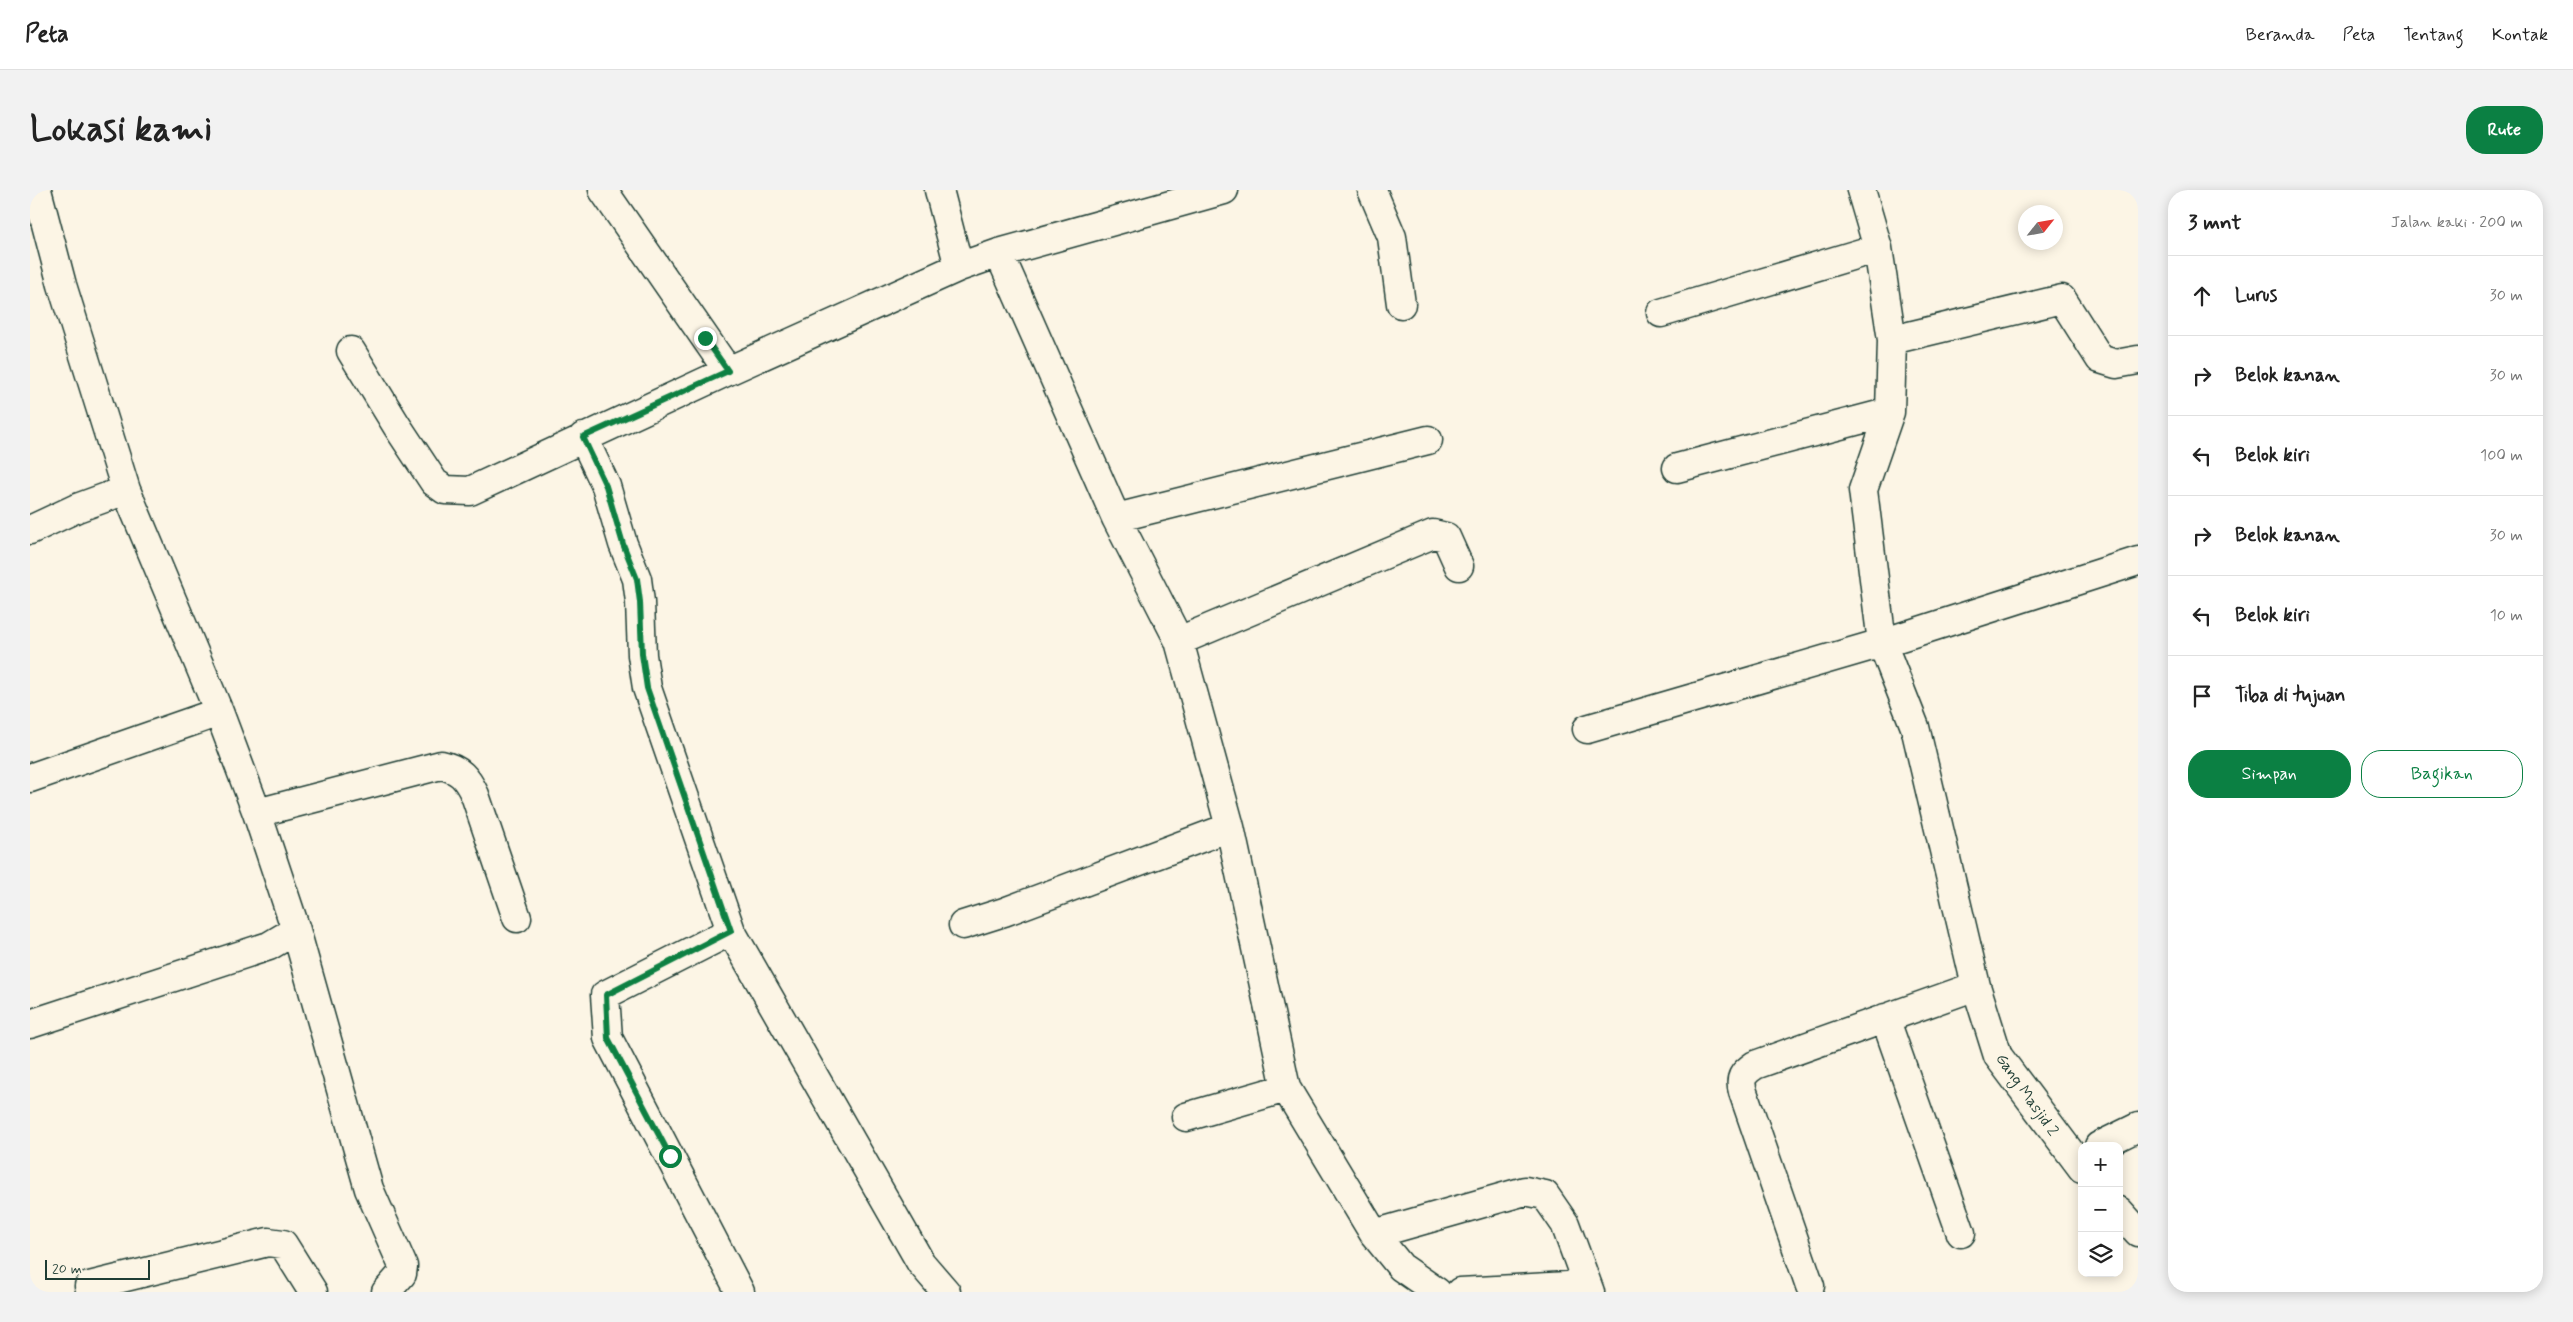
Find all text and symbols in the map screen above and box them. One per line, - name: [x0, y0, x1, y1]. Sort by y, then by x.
- text: Peta: [25, 19, 69, 50]
- text: Beranda: [2245, 23, 2314, 47]
- text: Peta: [2342, 23, 2375, 47]
- text: Tentang: [2403, 23, 2464, 47]
- text: Kontak: [2492, 23, 2548, 47]
- button: Rute: [2466, 106, 2543, 154]
- text: Lokasi kami: [30, 107, 212, 153]
- north arrow: [2018, 205, 2063, 250]
- text: 3 mnt: [2188, 209, 2241, 237]
- text: Jalan kaki · 200 m: [2391, 212, 2523, 233]
- icon: ahead: [2188, 282, 2216, 310]
- text: Lurus: [2235, 283, 2277, 308]
- text: 30 m: [2490, 285, 2523, 306]
- route end: [694, 327, 717, 350]
- icon: right: [2188, 362, 2216, 390]
- text: Belok kanan: [2235, 363, 2340, 388]
- text: 30 m: [2490, 365, 2523, 386]
- icon: left: [2188, 442, 2216, 470]
- text: Belok kiri: [2235, 443, 2310, 468]
- text: 100 m: [2480, 445, 2523, 466]
- icon: right: [2188, 522, 2216, 550]
- text: Belok kanan: [2235, 523, 2340, 548]
- text: 30 m: [2490, 525, 2523, 546]
- icon: left: [2188, 602, 2216, 630]
- text: Belok kiri: [2235, 603, 2310, 628]
- text: 10 m: [2490, 605, 2523, 626]
- icon: arrive: [2188, 682, 2216, 710]
- text: Tiba di tujuan: [2235, 683, 2346, 708]
- button: Simpan: [2188, 750, 2351, 798]
- button: Bagikan: [2361, 750, 2523, 798]
- street label: Gang Masjid 2: [1990, 1049, 2063, 1141]
- map controls: [2078, 1142, 2123, 1277]
- button: +: [2078, 1142, 2123, 1187]
- route start: [659, 1145, 682, 1168]
- button: −: [2078, 1187, 2123, 1232]
- button: layers: [2078, 1232, 2123, 1277]
- scale bar: [45, 1257, 150, 1280]
- text: 20 m: [52, 1260, 82, 1278]

